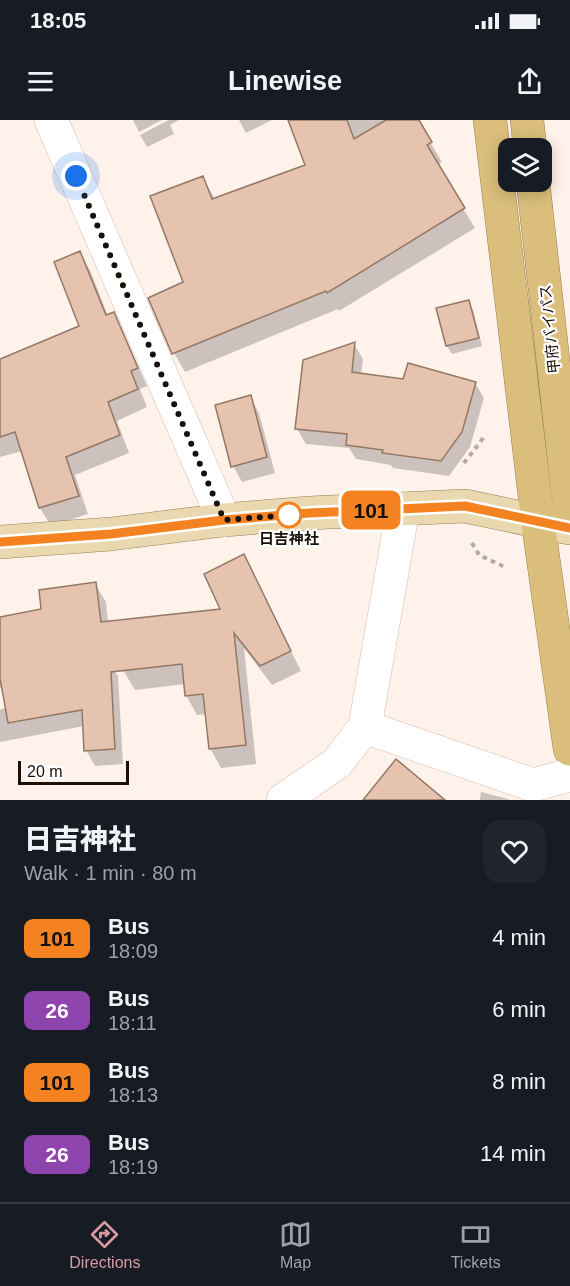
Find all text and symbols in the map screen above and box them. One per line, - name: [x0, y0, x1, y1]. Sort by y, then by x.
- text: 18:05: [30, 8, 86, 33]
- icon: menu: [24, 65, 57, 98]
- icon: share: [513, 65, 546, 98]
- text: Linewise: [228, 66, 342, 96]
- map controls: [498, 138, 552, 192]
- button: layers: [498, 138, 552, 192]
- your location: [61, 161, 91, 191]
- street label: 甲府バイパス: [536, 284, 563, 375]
- line badge: 101: [336, 490, 406, 530]
- text: 101: [353, 499, 389, 522]
- marker: 日吉神社: [276, 502, 302, 528]
- place label: 日吉神社: [259, 530, 319, 547]
- scale bar: [18, 758, 129, 786]
- text: 20 m: [27, 763, 63, 780]
- button: heart: [483, 820, 546, 883]
- text: 日吉神社: [24, 824, 136, 855]
- text: Walk · 1 min · 80 m: [24, 862, 197, 884]
- text: Bus: [108, 914, 150, 939]
- text: 4 min: [492, 925, 546, 950]
- text: 101: [39, 927, 75, 950]
- text: 18:09: [108, 940, 158, 962]
- text: Bus: [108, 986, 150, 1011]
- text: 6 min: [492, 997, 546, 1022]
- text: 26: [45, 999, 69, 1022]
- text: 18:11: [108, 1012, 157, 1034]
- text: Bus: [108, 1058, 150, 1083]
- text: 8 min: [492, 1069, 546, 1094]
- text: 101: [39, 1071, 75, 1094]
- text: 18:13: [108, 1084, 158, 1106]
- text: Bus: [108, 1130, 150, 1155]
- text: 14 min: [480, 1141, 546, 1166]
- text: 26: [45, 1143, 69, 1166]
- text: 18:19: [108, 1156, 158, 1178]
- tab: Directions: [69, 1218, 140, 1272]
- tab: Map: [279, 1218, 312, 1272]
- tab: Tickets: [451, 1218, 501, 1272]

